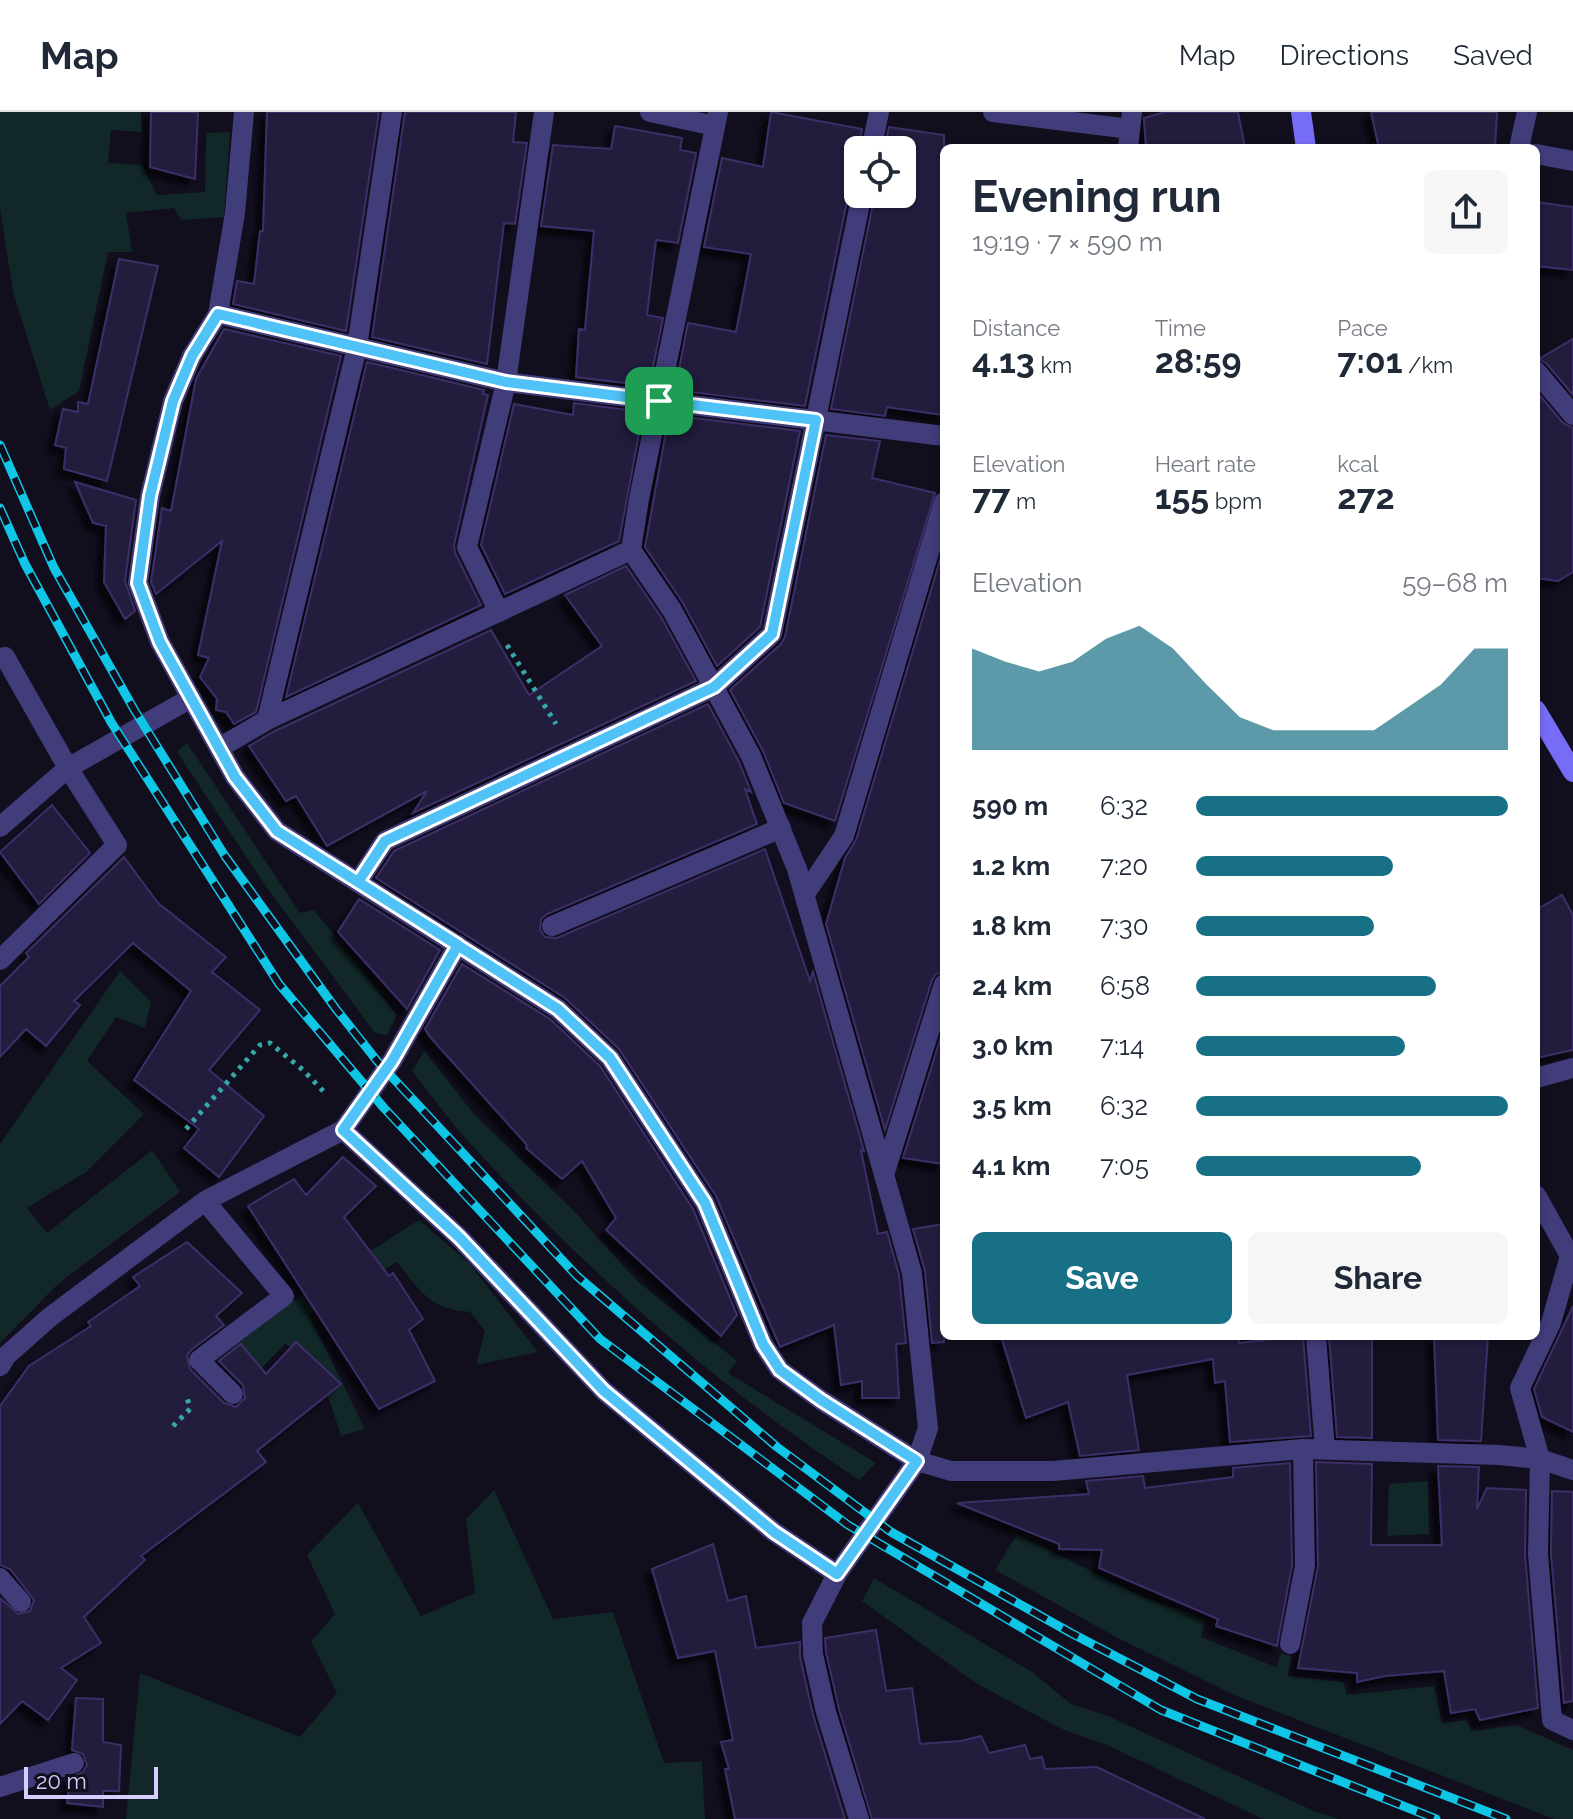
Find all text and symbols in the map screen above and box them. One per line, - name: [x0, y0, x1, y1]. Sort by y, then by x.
- text: Map: [40, 33, 119, 78]
- text: Map: [1179, 39, 1236, 72]
- text: Directions: [1280, 39, 1409, 72]
- text: Saved: [1453, 39, 1533, 72]
- map controls: [844, 136, 916, 208]
- button: locate: [844, 136, 916, 208]
- button: share: [1424, 170, 1508, 254]
- text: Evening run: [972, 171, 1221, 222]
- text: 19:19 · 7 × 590 m: [972, 227, 1163, 257]
- text: Distance: [972, 315, 1060, 341]
- text: Time: [1155, 315, 1206, 341]
- text: Pace: [1337, 315, 1388, 341]
- text: 4.13: [972, 341, 1035, 381]
- text: 28:59: [1155, 341, 1242, 381]
- text: 7:01: [1337, 341, 1402, 381]
- text: km: [1035, 352, 1072, 378]
- text: /km: [1402, 352, 1453, 378]
- pin: [625, 367, 693, 435]
- icon: arrive: [637, 379, 681, 423]
- text: Elevation: [972, 451, 1065, 477]
- text: Heart rate: [1155, 451, 1256, 477]
- text: kcal: [1337, 451, 1378, 477]
- text: 77: [972, 477, 1010, 517]
- text: 155: [1155, 477, 1209, 517]
- text: 272: [1337, 477, 1395, 517]
- text: m: [1010, 488, 1036, 514]
- text: bpm: [1209, 488, 1262, 514]
- text: Elevation: [972, 568, 1082, 598]
- text: 59–68 m: [1402, 568, 1508, 598]
- text: 590 m: [972, 791, 1048, 821]
- text: 6:32: [1100, 791, 1148, 821]
- text: 1.2 km: [972, 851, 1050, 881]
- text: 7:20: [1100, 851, 1148, 881]
- text: 1.8 km: [972, 911, 1051, 941]
- text: 7:30: [1100, 911, 1149, 941]
- text: 2.4 km: [972, 971, 1052, 1001]
- text: 6:58: [1100, 971, 1150, 1001]
- text: 3.0 km: [972, 1031, 1053, 1061]
- text: 7:14: [1100, 1031, 1144, 1061]
- text: 3.5 km: [972, 1091, 1052, 1121]
- text: 6:32: [1100, 1091, 1148, 1121]
- text: 4.1 km: [972, 1151, 1051, 1181]
- text: 7:05: [1100, 1151, 1149, 1181]
- button: Save: [972, 1232, 1232, 1324]
- button: Share: [1248, 1232, 1508, 1324]
- scale bar: [24, 1763, 158, 1799]
- text: 20 m: [36, 1768, 87, 1794]

